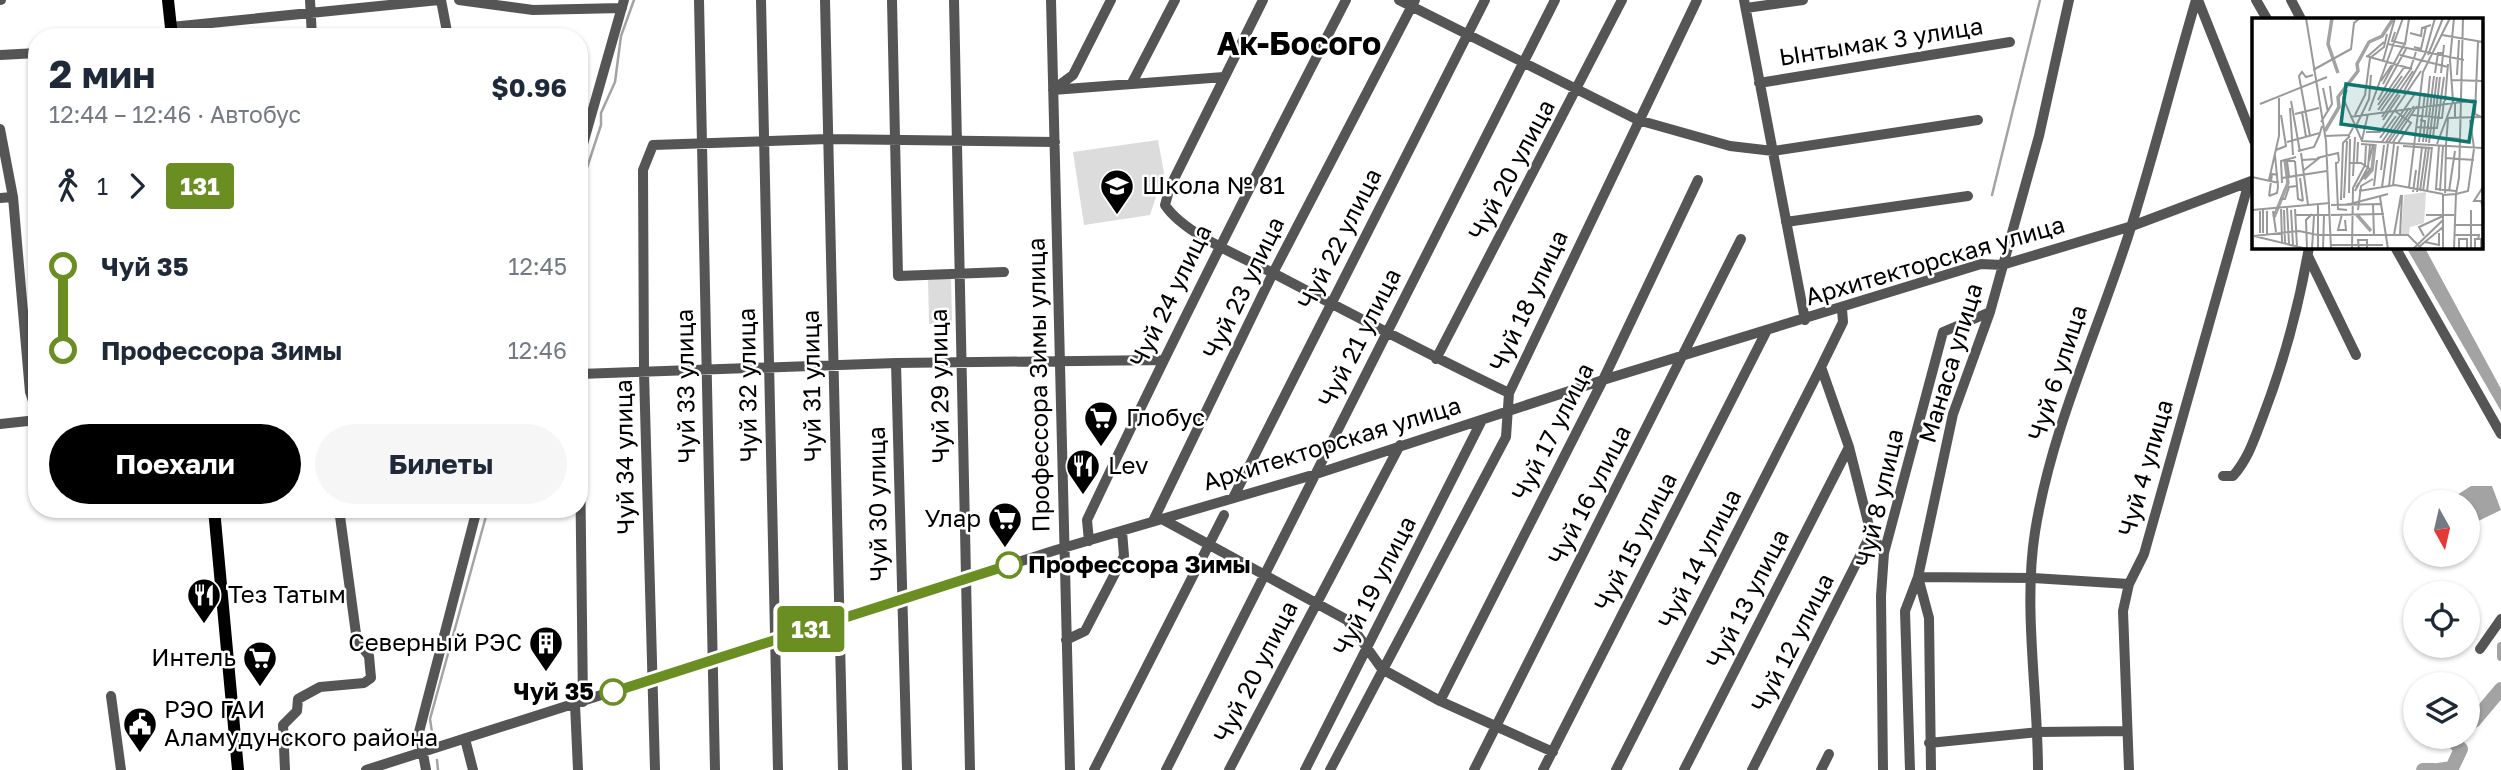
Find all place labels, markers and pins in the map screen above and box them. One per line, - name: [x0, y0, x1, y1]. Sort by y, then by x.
- school or university icon: Школа № 81: [1098, 167, 1136, 216]
- place label: Школа № 81: [1142, 170, 1285, 199]
- supermarket icon: Глобус: [1082, 399, 1120, 448]
- place label: Глобус: [1126, 402, 1205, 431]
- restaurant icon: Lev: [1064, 447, 1102, 496]
- place label: Lev: [1108, 450, 1148, 479]
- supermarket icon: Улар: [986, 500, 1024, 549]
- place label: Улар: [924, 503, 981, 532]
- place label: Профессора Зимы: [1028, 549, 1251, 578]
- marker: Профессора Зимы: [996, 552, 1022, 578]
- restaurant icon: Тез Татым: [185, 576, 223, 625]
- place label: Тез Татым: [228, 579, 346, 608]
- building icon: Северный РЭС: [527, 624, 565, 673]
- place label: Северный РЭС: [348, 627, 522, 656]
- supermarket icon: Интель: [241, 639, 279, 688]
- place label: Интель: [151, 642, 236, 671]
- place label: Чуй 35: [513, 676, 594, 705]
- marker: Чуй 35: [600, 679, 626, 705]
- place label: РЭО ГАИ Аламудунского района: [164, 694, 438, 751]
- public building icon: РЭО ГАИ Аламудунского района: [121, 705, 159, 754]

